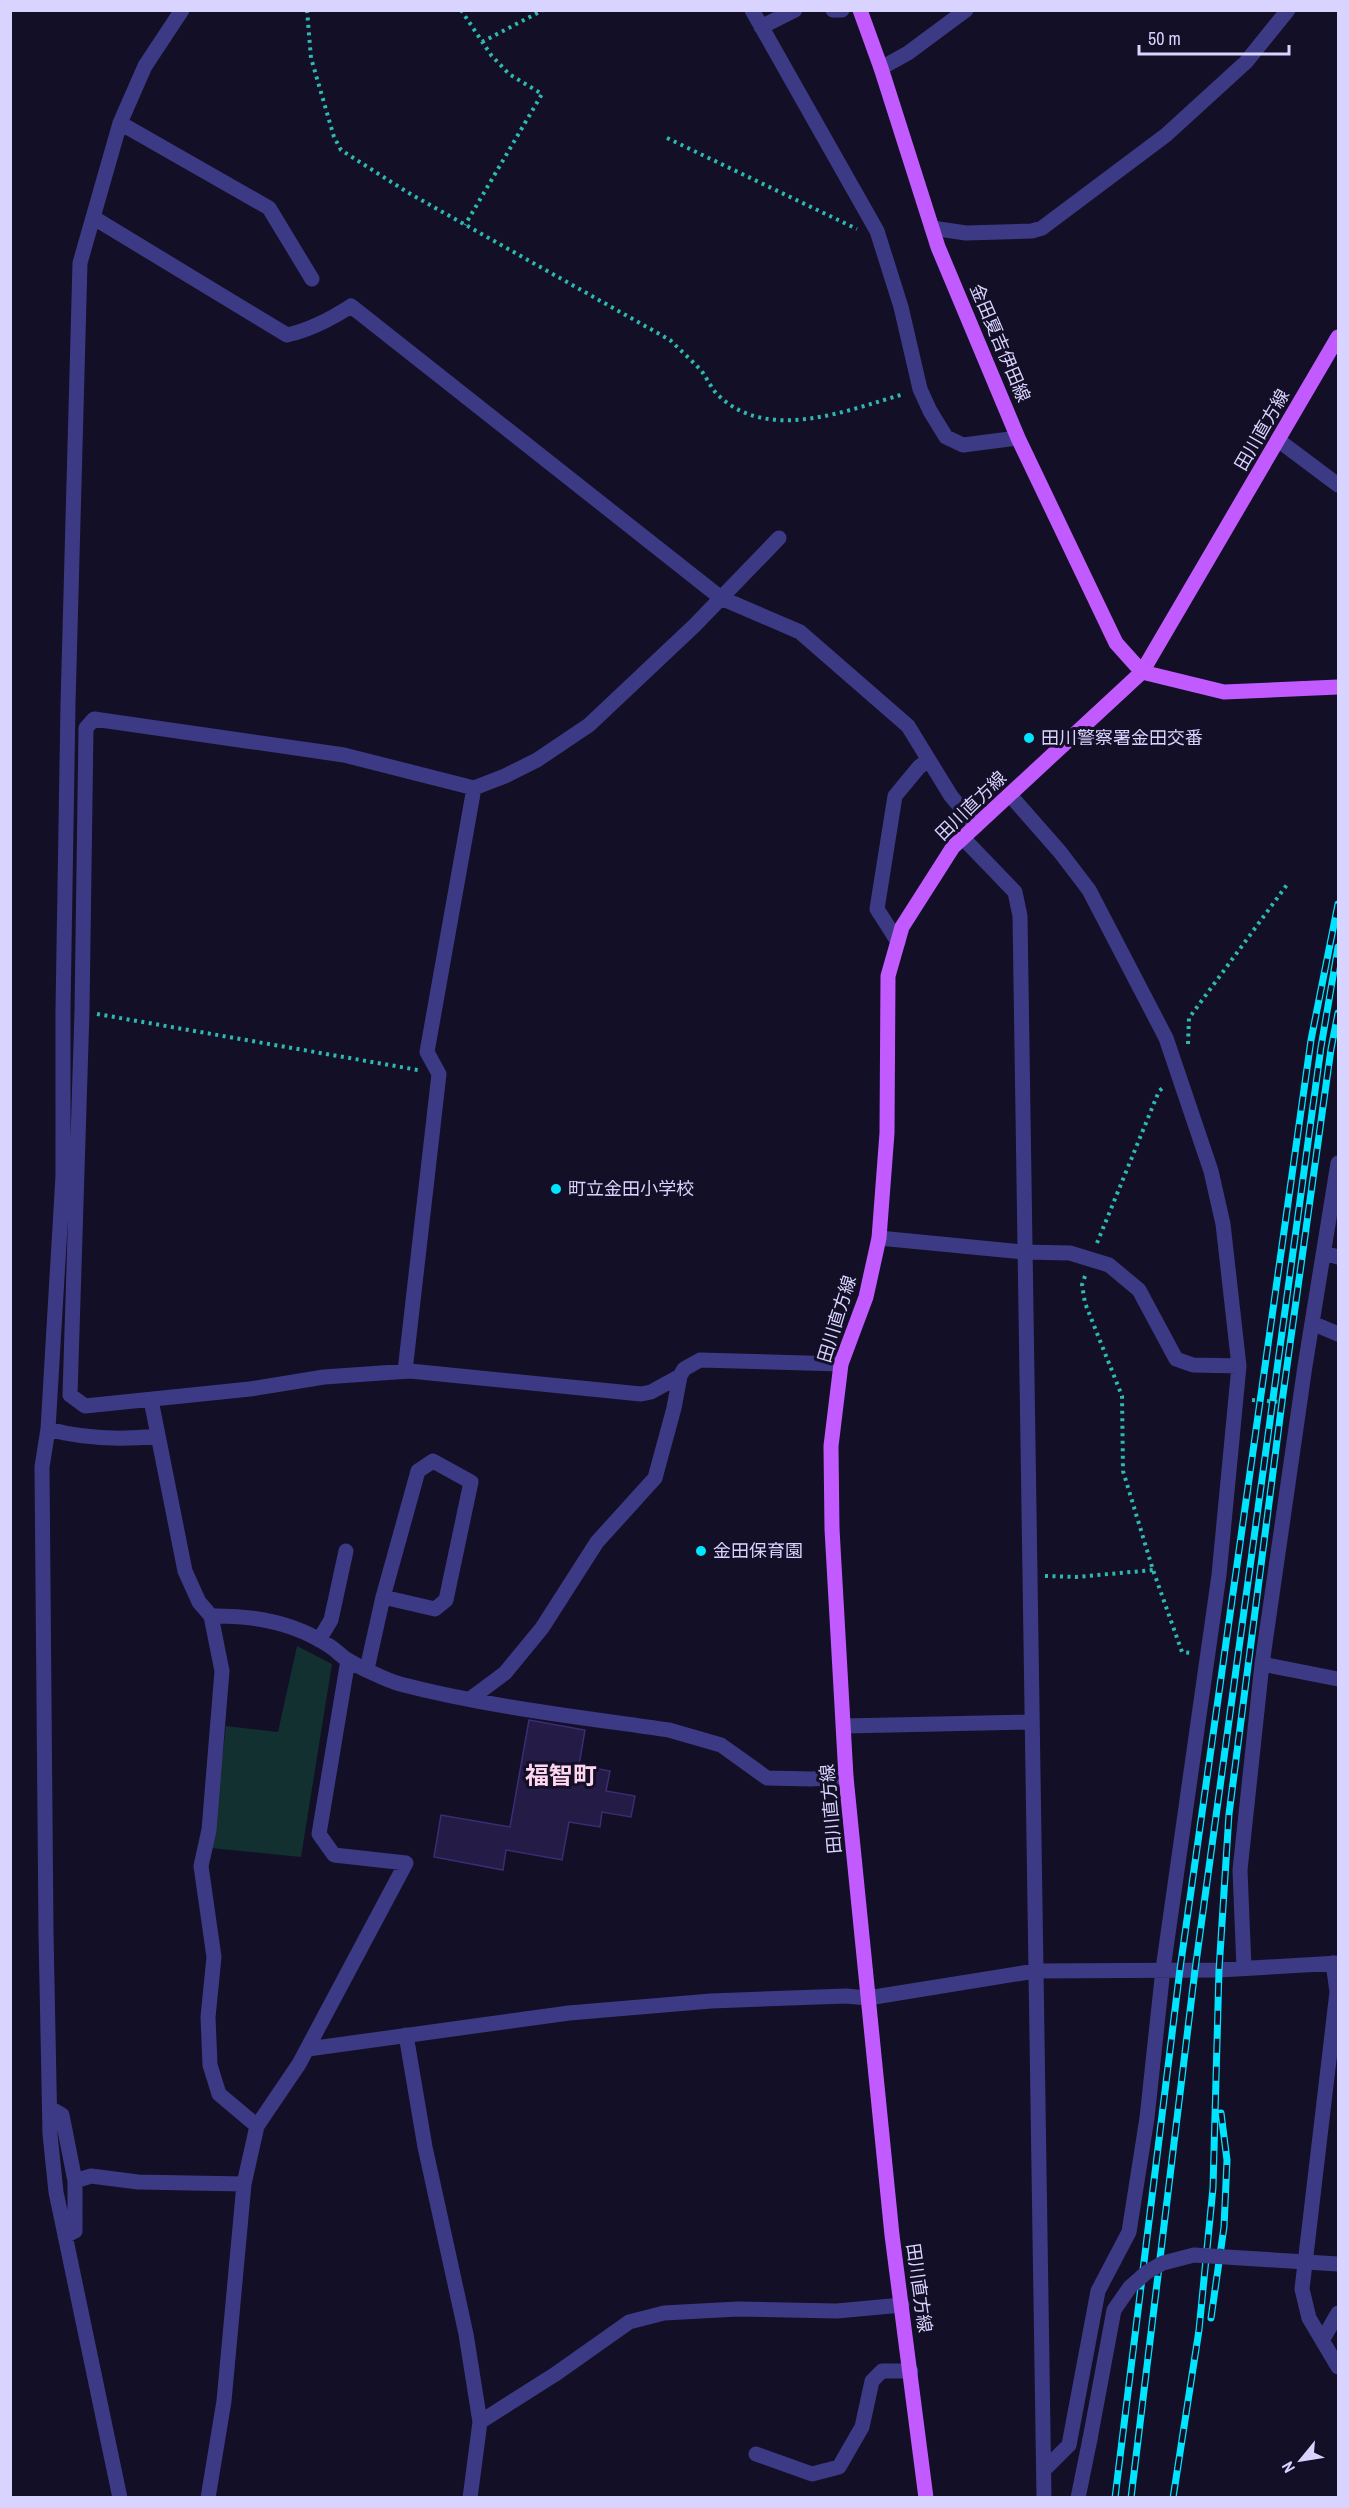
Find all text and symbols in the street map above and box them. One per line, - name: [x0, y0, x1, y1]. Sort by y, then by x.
- scale bar: [1139, 18, 1289, 56]
- text: 50 m: [1148, 26, 1181, 51]
- street label: 金田夏吉伊田線: [964, 280, 1037, 406]
- street label: 田川直方線: [1228, 385, 1295, 475]
- place label: 田川警察署金田交番: [1041, 725, 1203, 750]
- marker: 田川警察署金田交番: [1022, 731, 1036, 745]
- street label: 田川直方線: [930, 765, 1012, 846]
- place label: 町立金田小学校: [568, 1176, 694, 1201]
- marker: 町立金田小学校: [549, 1182, 563, 1196]
- street label: 田川直方線: [811, 1272, 862, 1366]
- place label: 金田保育園: [713, 1538, 803, 1563]
- marker: 金田保育園: [694, 1544, 708, 1558]
- district label: 福智町: [525, 1759, 597, 1791]
- street label: 田川直方線: [814, 1763, 847, 1855]
- street label: 田川直方線: [901, 2242, 938, 2334]
- north arrow: [1271, 2430, 1331, 2490]
- text: N: [1276, 2458, 1300, 2477]

